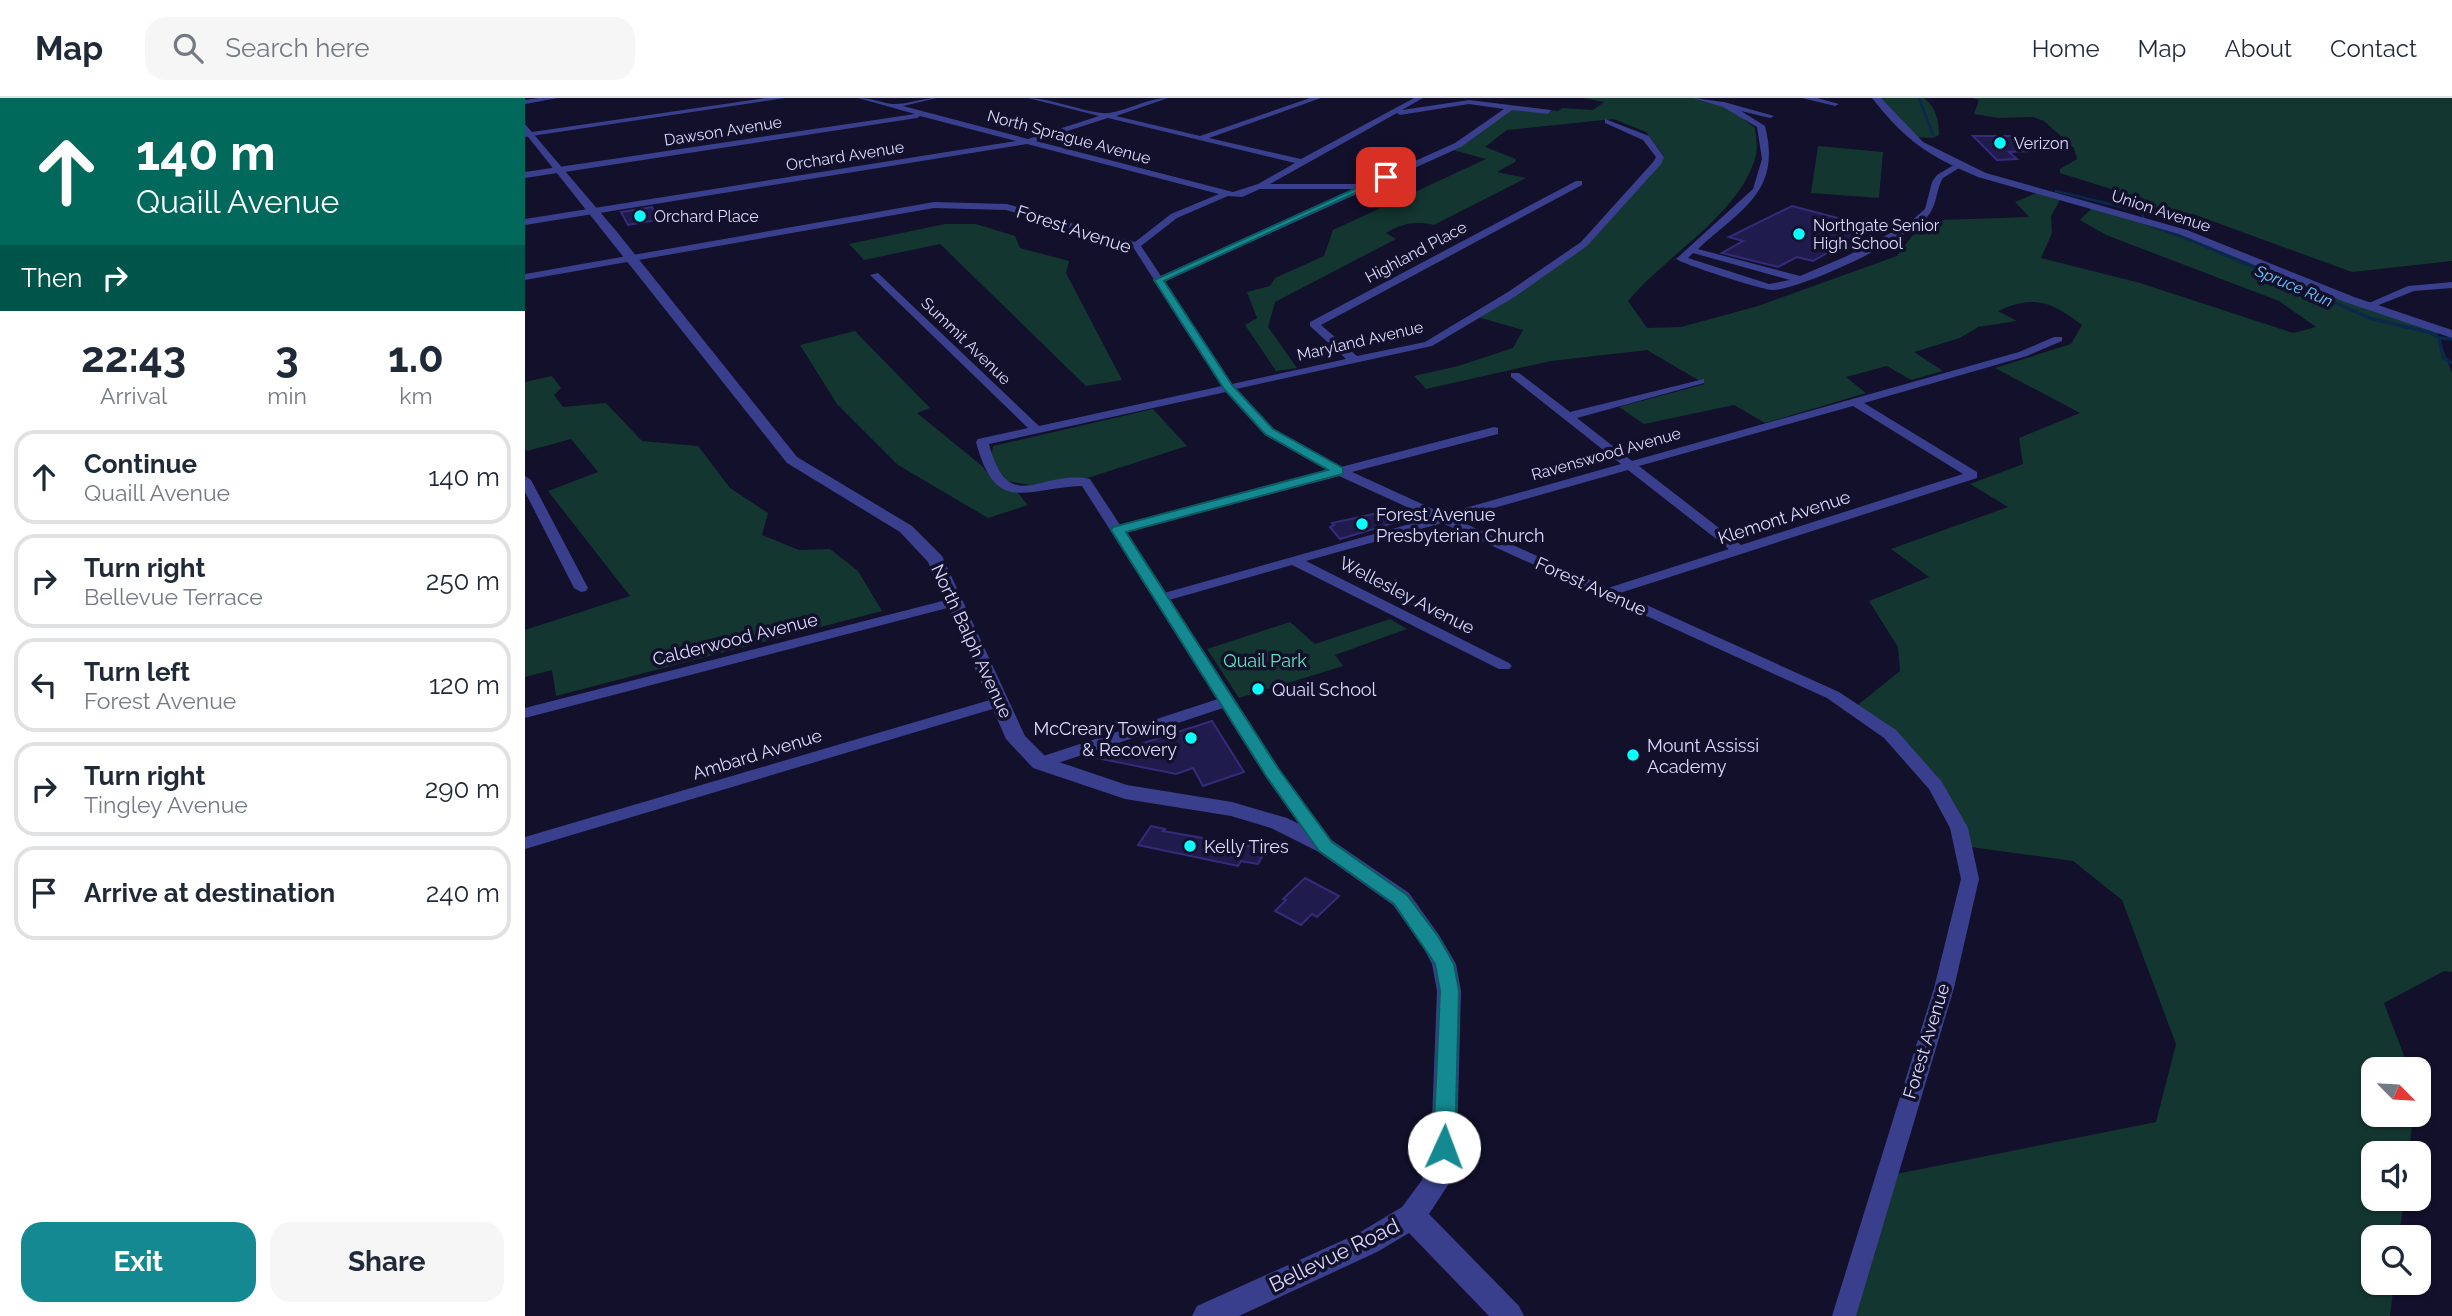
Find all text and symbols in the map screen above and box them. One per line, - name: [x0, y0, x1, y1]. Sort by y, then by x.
- search box: [145, 17, 635, 80]
- text: Map: [35, 29, 103, 68]
- icon: search: [169, 29, 207, 67]
- text: Search here: [225, 33, 370, 63]
- text: Home: [2032, 34, 2100, 63]
- text: Map: [2138, 34, 2186, 63]
- text: About: [2224, 34, 2292, 63]
- text: Contact: [2330, 34, 2417, 63]
- street label: North Sprague Avenue: [985, 106, 1153, 168]
- street label: Dawson Avenue: [663, 112, 783, 150]
- text: 140 m: [136, 124, 276, 181]
- icon: ahead: [21, 126, 112, 217]
- place label: Verizon: [2014, 134, 2069, 153]
- marker: Verizon: [1992, 135, 2008, 151]
- street label: Orchard Avenue: [785, 137, 905, 175]
- pin: [1356, 147, 1416, 207]
- icon: arrive: [1367, 158, 1405, 196]
- text: Quaill Avenue: [136, 183, 339, 220]
- street label: Union Avenue: [2109, 186, 2213, 236]
- street label: Forest Avenue: [1014, 201, 1134, 258]
- place label: Orchard Place: [654, 207, 759, 226]
- marker: Orchard Place: [632, 208, 648, 224]
- place label: Northgate Senior High School: [1813, 216, 1940, 253]
- street label: Highland Place: [1362, 217, 1470, 287]
- marker: Northgate Senior High School: [1791, 226, 1807, 242]
- icon: right: [96, 259, 134, 297]
- water label: Spruce Run: [2251, 261, 2336, 311]
- text: Then: [21, 263, 82, 293]
- street label: Summit Avenue: [917, 293, 1015, 389]
- street label: Maryland Avenue: [1295, 317, 1425, 365]
- text: 22:43: [81, 333, 186, 382]
- text: 3: [275, 333, 299, 382]
- text: 1.0: [388, 333, 444, 382]
- text: Arrival: [100, 382, 167, 409]
- text: min: [267, 382, 307, 409]
- text: km: [399, 382, 433, 409]
- street label: Ravenswood Avenue: [1529, 424, 1683, 484]
- text: Continue: [84, 449, 197, 479]
- icon: ahead: [25, 458, 63, 496]
- text: 140 m: [428, 462, 500, 492]
- text: Quaill Avenue: [84, 479, 230, 506]
- street label: Klemont Avenue: [1715, 486, 1853, 548]
- place label: Forest Avenue Presbyterian Church: [1376, 504, 1545, 546]
- marker: Forest Avenue Presbyterian Church: [1354, 516, 1370, 532]
- street label: Wellesley Avenue: [1336, 552, 1478, 638]
- street label: Forest Avenue: [1532, 552, 1650, 620]
- text: Turn right: [84, 553, 205, 583]
- street label: North Balph Avenue: [927, 561, 1017, 722]
- icon: right: [25, 562, 63, 600]
- text: 250 m: [426, 566, 500, 596]
- text: Bellevue Terrace: [84, 583, 263, 610]
- street label: Calderwood Avenue: [650, 608, 820, 670]
- park label: Quail Park: [1223, 650, 1307, 671]
- text: Turn left: [84, 657, 190, 687]
- icon: left: [25, 666, 63, 704]
- text: 120 m: [429, 670, 500, 700]
- place label: Quail School: [1272, 679, 1377, 700]
- marker: Quail School: [1250, 681, 1266, 697]
- text: Forest Avenue: [84, 687, 236, 714]
- place label: McCreary Towing & Recovery: [1034, 718, 1177, 760]
- street label: Ambard Avenue: [690, 724, 825, 784]
- marker: McCreary Towing & Recovery: [1183, 730, 1199, 746]
- place label: Mount Assissi Academy: [1647, 735, 1759, 777]
- marker: Mount Assissi Academy: [1625, 747, 1641, 763]
- text: Turn right: [84, 761, 205, 791]
- icon: right: [25, 770, 63, 808]
- text: 290 m: [425, 774, 500, 804]
- text: Tingley Avenue: [84, 791, 248, 818]
- place label: Kelly Tires: [1204, 836, 1289, 857]
- marker: Kelly Tires: [1182, 838, 1198, 854]
- icon: arrive: [25, 874, 63, 912]
- text: Arrive at destination: [84, 878, 335, 908]
- text: 240 m: [426, 878, 500, 908]
- street label: Forest Avenue: [1899, 981, 1954, 1101]
- north arrow: [2361, 1057, 2431, 1127]
- map controls: [2361, 1057, 2431, 1295]
- position arrow: [1407, 1110, 1481, 1184]
- button: sound: [2361, 1141, 2431, 1211]
- street label: Bellevue Road: [1265, 1213, 1403, 1297]
- button: Exit: [21, 1222, 256, 1302]
- button: Share: [270, 1222, 504, 1302]
- button: search: [2361, 1225, 2431, 1295]

